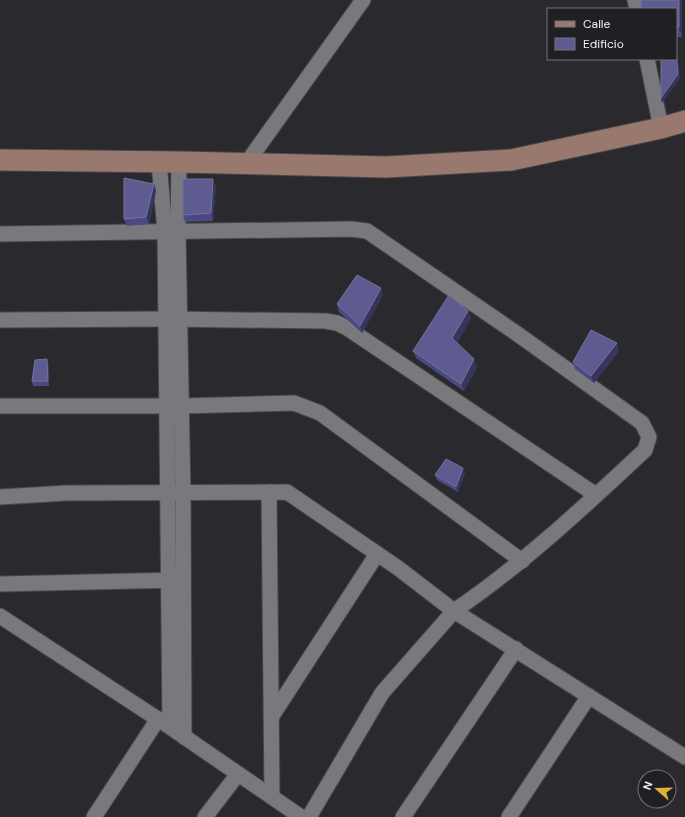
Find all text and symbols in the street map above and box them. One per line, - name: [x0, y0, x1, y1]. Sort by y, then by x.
- legend: [547, 8, 677, 60]
- text: Calle: [583, 16, 610, 32]
- text: Edificio: [583, 36, 624, 52]
- north arrow: [637, 769, 677, 809]
- text: N: [640, 779, 656, 792]

